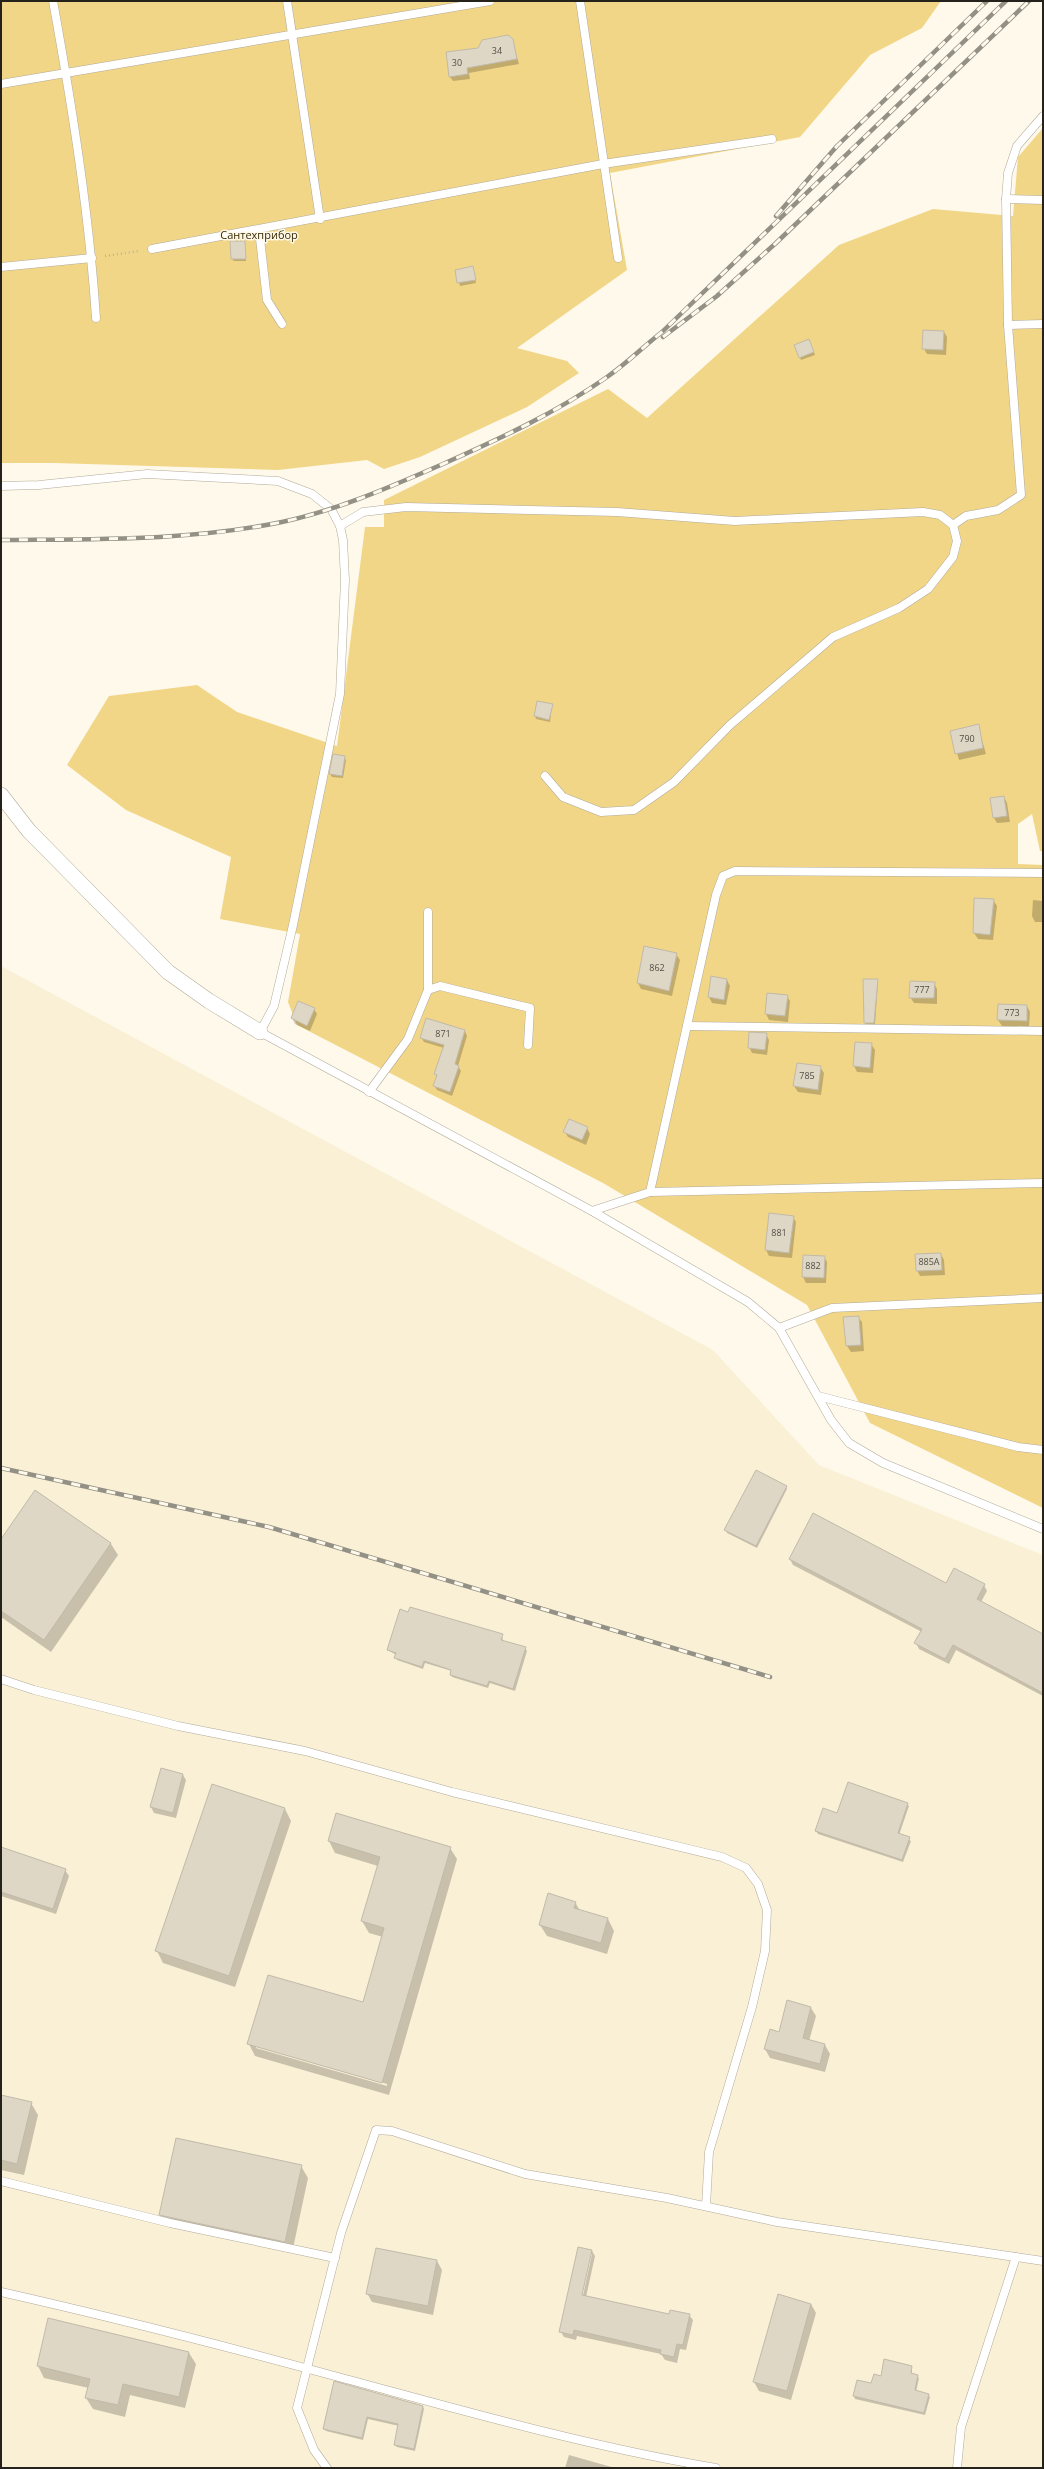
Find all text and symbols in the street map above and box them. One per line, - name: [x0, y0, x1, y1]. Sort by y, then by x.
- house number: 34: [492, 44, 502, 57]
- house number: 30: [452, 56, 462, 69]
- park label: Сантехприбор: [220, 227, 298, 242]
- house number: 790: [959, 732, 975, 745]
- house number: 862: [649, 961, 665, 974]
- house number: 777: [914, 983, 930, 996]
- house number: 773: [1004, 1006, 1020, 1019]
- house number: 871: [435, 1027, 451, 1040]
- house number: 785: [799, 1069, 815, 1082]
- house number: 881: [771, 1226, 787, 1239]
- house number: 885А: [918, 1255, 940, 1268]
- house number: 882: [805, 1259, 821, 1272]

